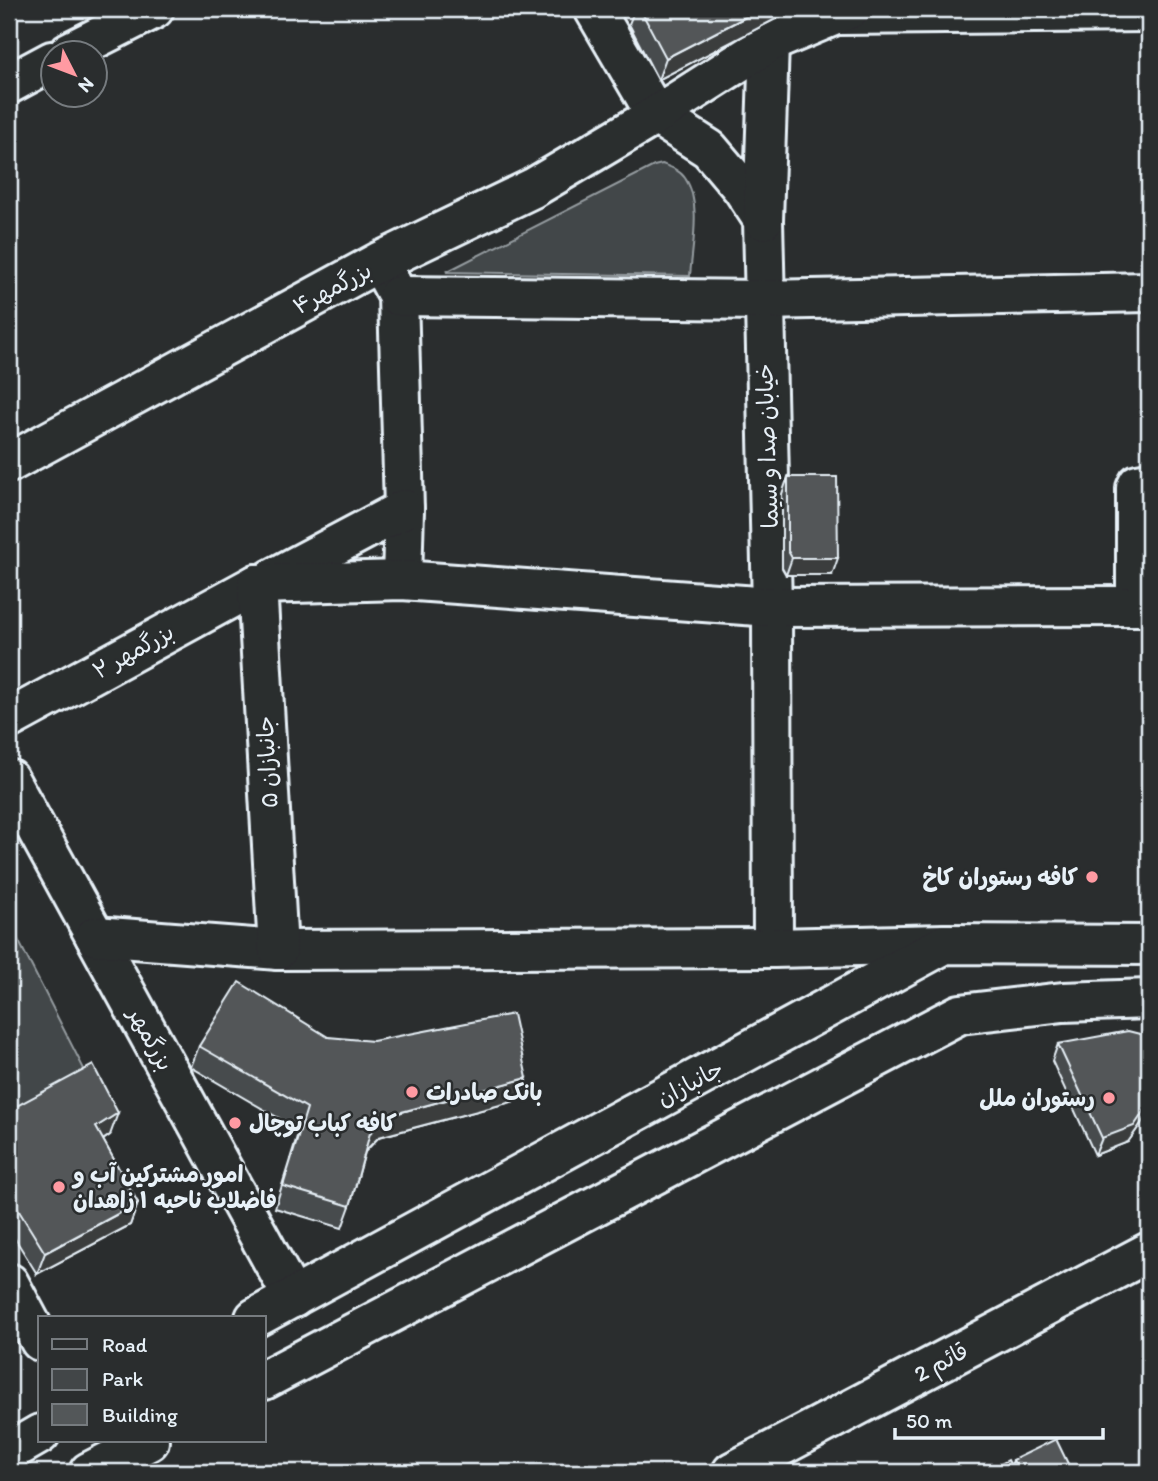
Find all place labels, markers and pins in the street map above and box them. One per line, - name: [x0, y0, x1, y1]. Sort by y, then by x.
- place label: کافه رستوران کاخ: [922, 863, 1079, 892]
- marker: کافه رستوران کاخ: [1084, 869, 1100, 885]
- place label: بانک صادرات: [426, 1078, 542, 1106]
- marker: بانک صادرات: [404, 1084, 420, 1100]
- place label: رستوران ملل: [979, 1084, 1095, 1113]
- marker: رستوران ملل: [1101, 1090, 1117, 1106]
- place label: کافه کباب توچال: [249, 1109, 398, 1138]
- marker: کافه کباب توچال: [227, 1115, 243, 1131]
- place label: امور مشترکین آب و فاضلاب ناحیه ۱ زاهدان: [71, 1160, 277, 1214]
- marker: امور مشترکین آب و فاضلاب ناحیه ۱ زاهدان: [51, 1179, 67, 1195]

